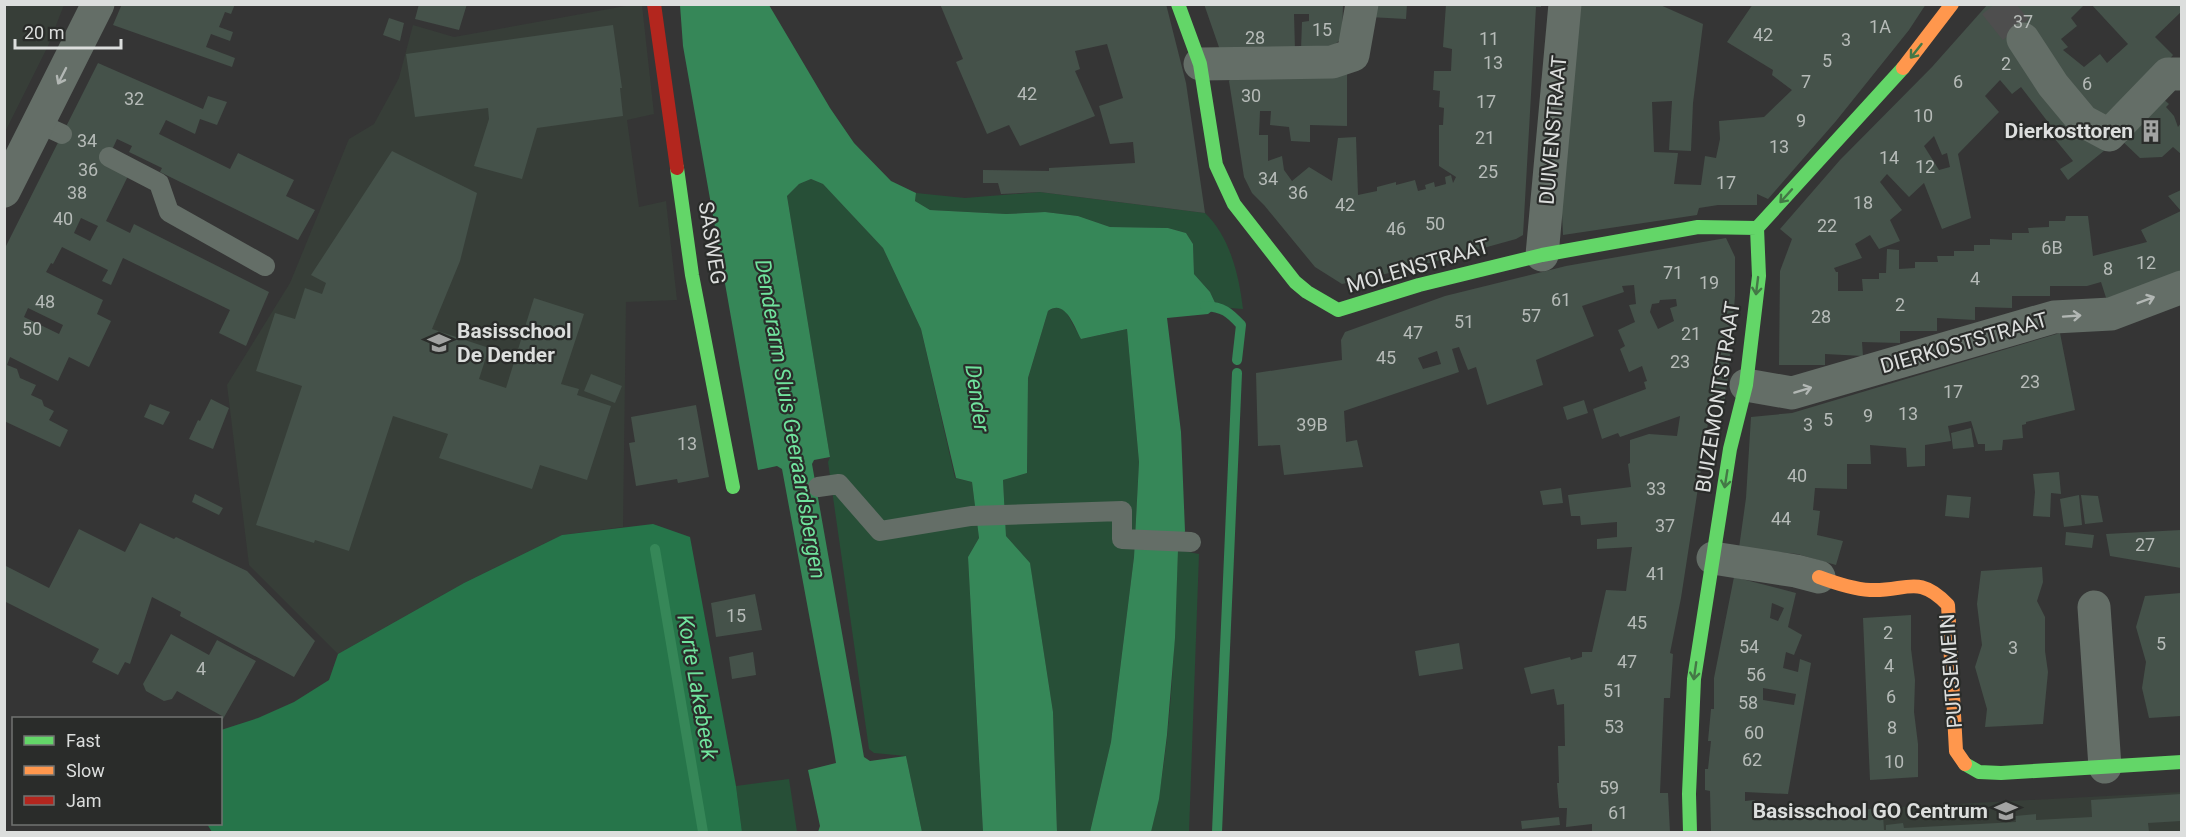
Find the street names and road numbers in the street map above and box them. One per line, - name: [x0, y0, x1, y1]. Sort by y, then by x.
- street label: DUIVENSTRAAT: [1535, 54, 1572, 206]
- street label: SASWEG: [694, 200, 730, 286]
- street label: MOLENSTRAAT: [1344, 234, 1493, 298]
- street label: BUIZEMONTSTRAAT: [1691, 299, 1745, 494]
- street label: DIERKOSTSTRAAT: [1878, 307, 2051, 378]
- street label: PUTSEMEIN: [1935, 613, 1967, 729]

